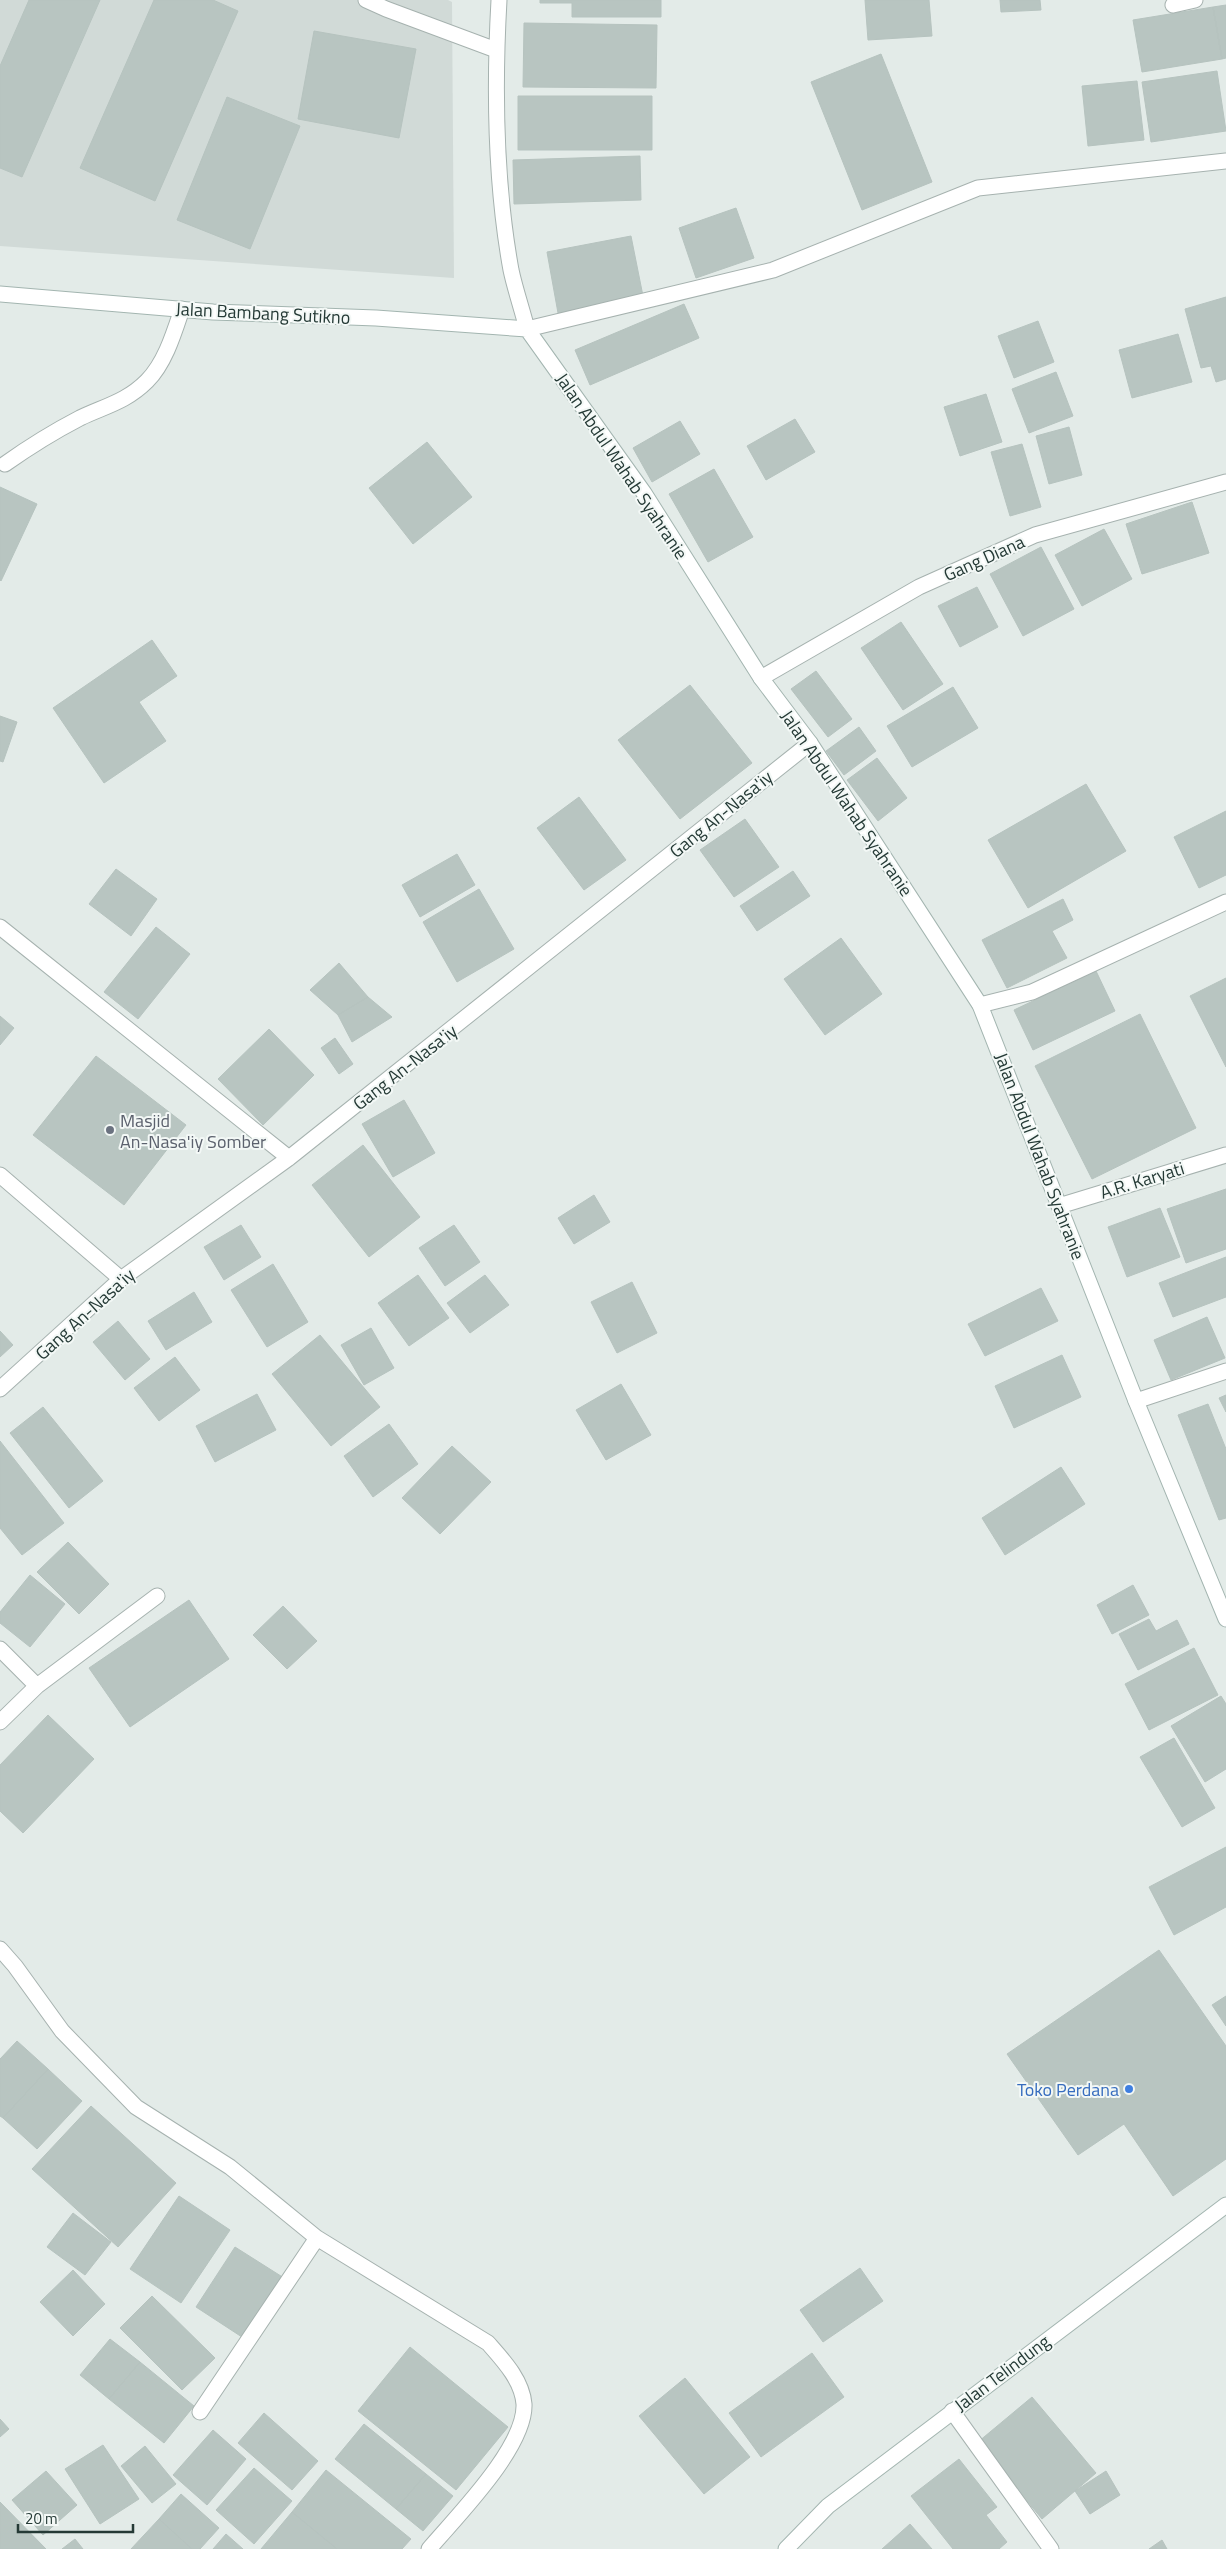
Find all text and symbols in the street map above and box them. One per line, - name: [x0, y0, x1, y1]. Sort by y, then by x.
- street label: Jalan Bambang Sutikno: [175, 295, 351, 331]
- street label: Jalan Abdul Wahab Syahranie: [549, 367, 695, 565]
- street label: Gang Diana: [939, 528, 1029, 588]
- street label: Jalan Abdul Wahab Syahranie: [774, 704, 920, 902]
- street label: Gang An-Nasa'iy: [663, 764, 779, 864]
- street label: Gang An-Nasa'iy: [347, 1017, 463, 1116]
- street label: Jalan Abdul Wahab Syahranie: [988, 1048, 1092, 1264]
- place label: Masjid An-Nasa'iy Somber: [120, 1107, 266, 1155]
- marker: Masjid An-Nasa'iy Somber: [104, 1124, 116, 1136]
- street label: A.R. Karyati: [1097, 1154, 1187, 1206]
- street label: Gang An-Nasa'iy: [29, 1262, 141, 1366]
- place label: Toko Perdana: [1017, 2076, 1119, 2103]
- marker: Toko Perdana: [1123, 2083, 1135, 2095]
- street label: Jalan Telindung: [948, 2328, 1056, 2418]
- scale bar: [18, 2502, 132, 2534]
- text: 20 m: [25, 2507, 58, 2530]

